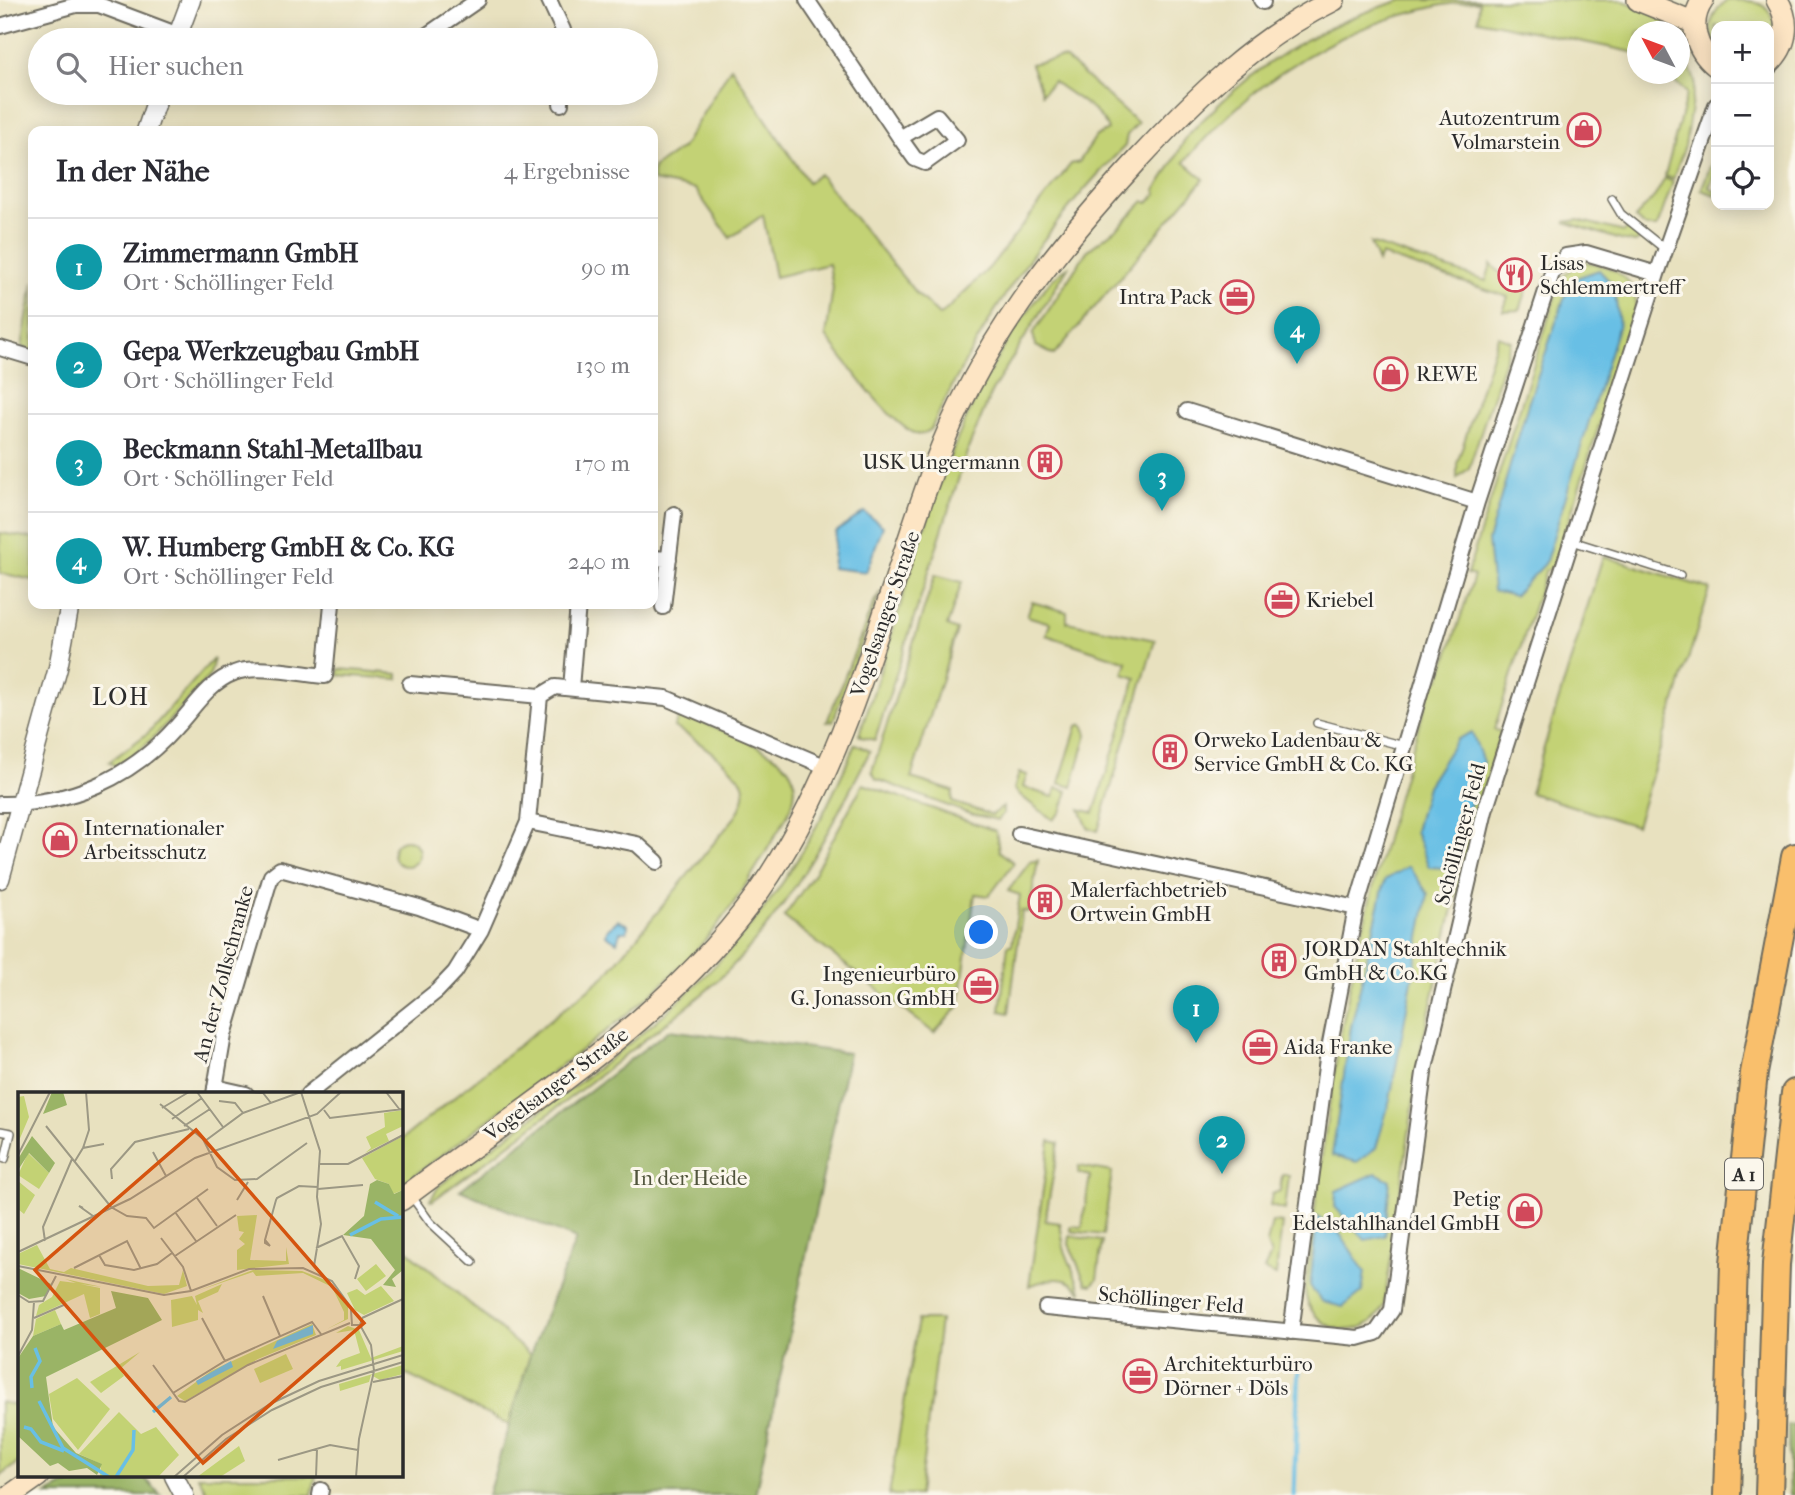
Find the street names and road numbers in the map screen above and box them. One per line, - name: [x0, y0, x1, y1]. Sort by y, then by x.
- street label: Vogelsanger Straße: [845, 528, 925, 701]
- street label: Schöllinger Feld: [1430, 760, 1491, 908]
- street label: An der Zollschranke: [188, 883, 258, 1066]
- street label: Vogelsanger Straße: [478, 1022, 633, 1147]
- road number: A 1: [1725, 1158, 1763, 1190]
- street label: Schöllinger Feld: [1097, 1282, 1245, 1318]

